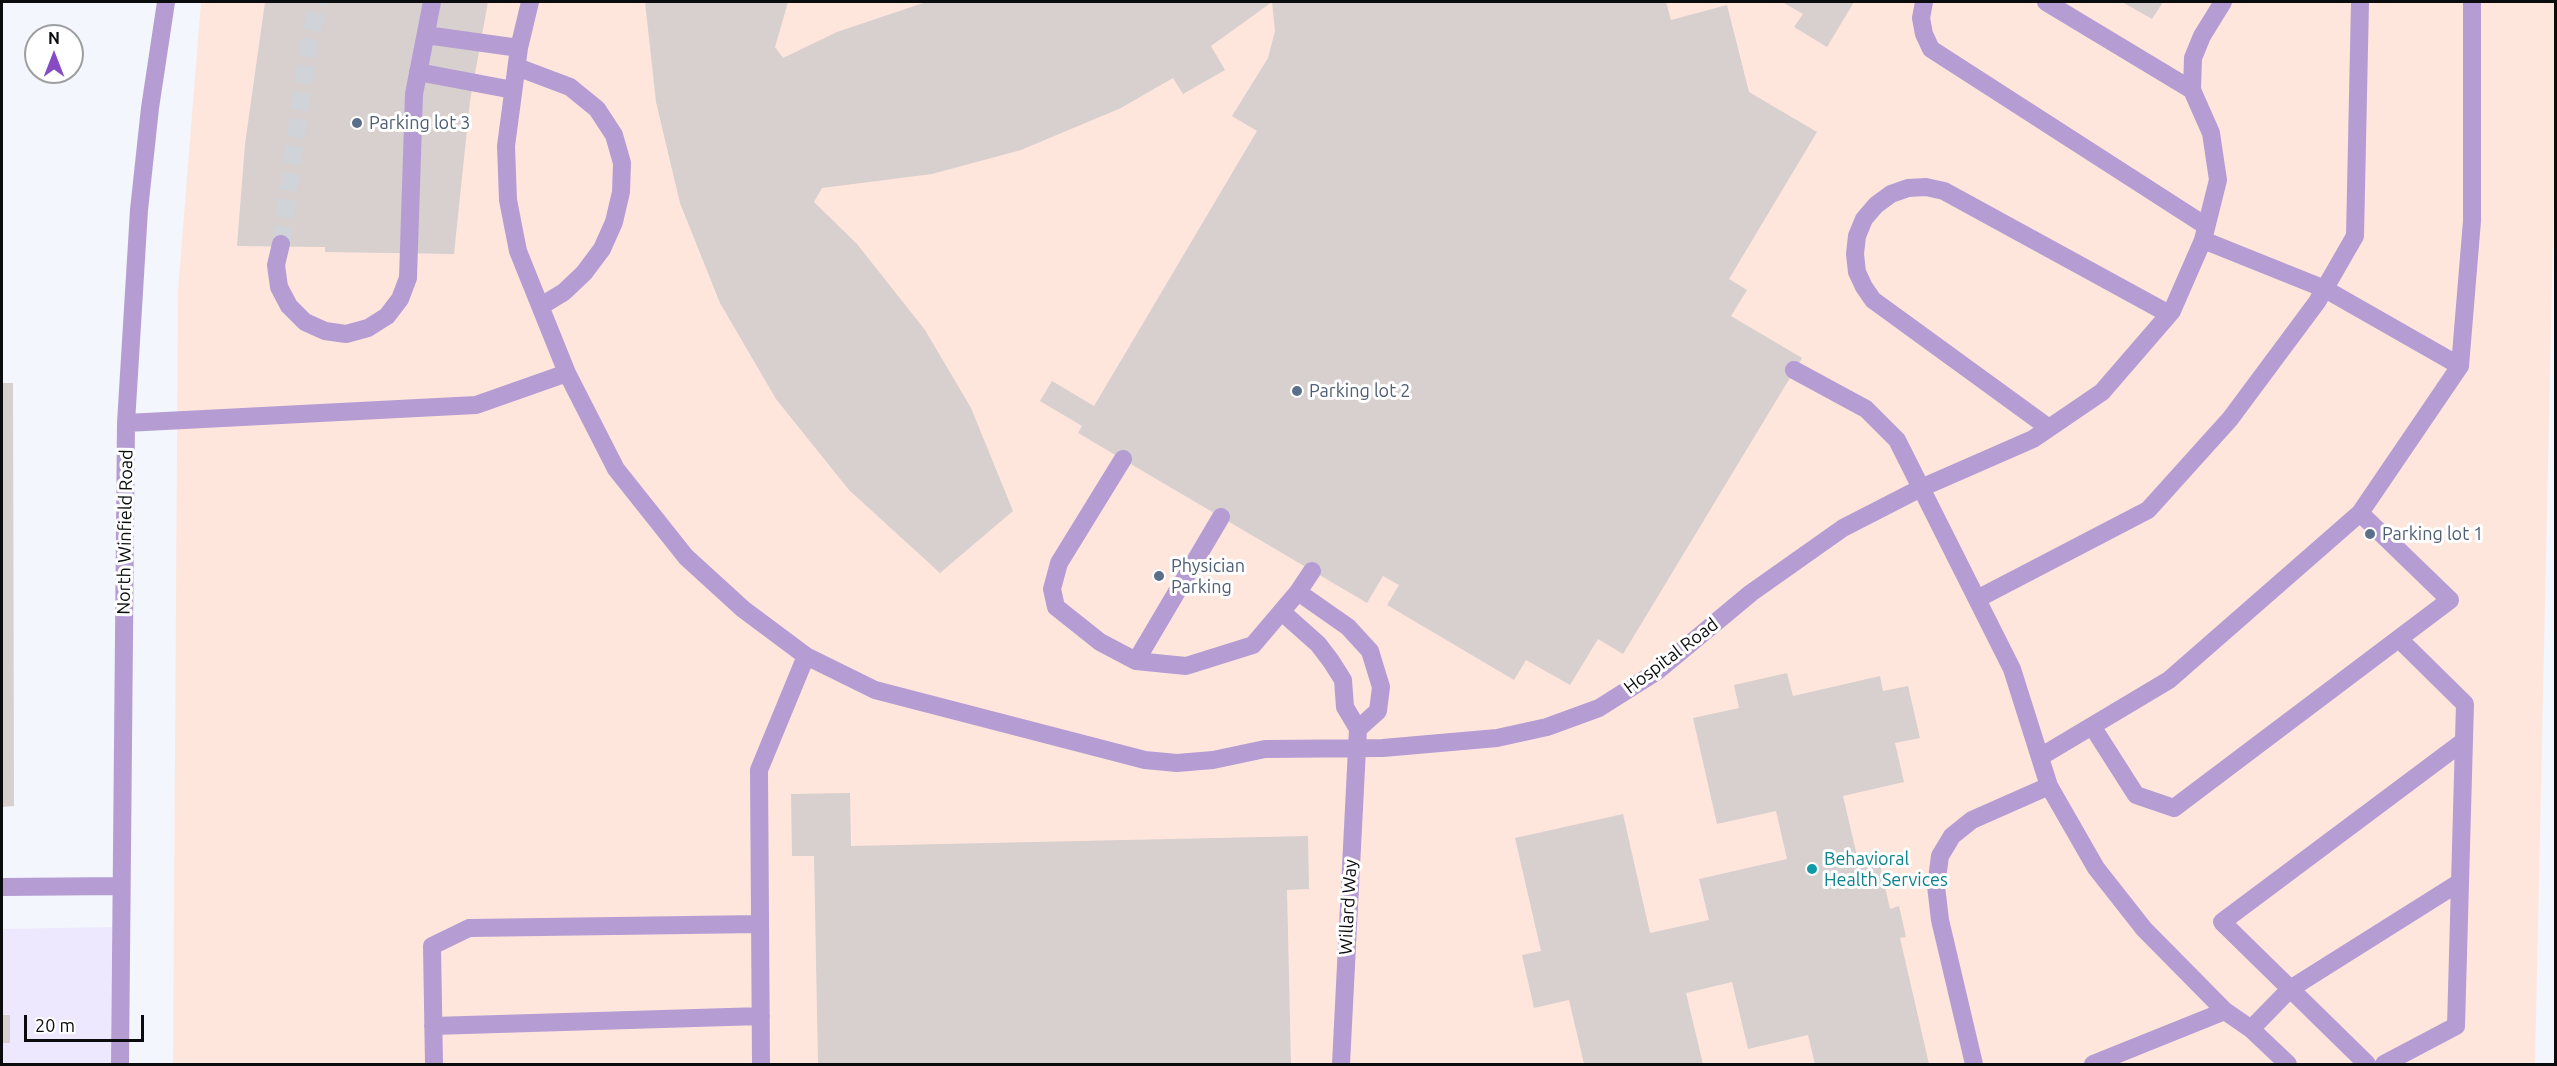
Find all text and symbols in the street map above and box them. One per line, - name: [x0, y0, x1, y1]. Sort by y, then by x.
- north arrow: [24, 24, 84, 84]
- text: N: [48, 29, 60, 47]
- place label: Parking lot 3: [369, 112, 470, 134]
- marker: Parking lot 3: [350, 116, 364, 130]
- place label: Parking lot 2: [1309, 380, 1410, 402]
- marker: Parking lot 2: [1290, 384, 1304, 398]
- street label: North Winfield Road: [113, 449, 137, 615]
- place label: Parking lot 1: [2382, 523, 2483, 545]
- marker: Parking lot 1: [2363, 527, 2377, 541]
- place label: Physician Parking: [1171, 555, 1245, 598]
- marker: Physician Parking: [1152, 569, 1166, 583]
- street label: Hospital Road: [1620, 614, 1722, 698]
- place label: Behavioral Health Services: [1824, 848, 1948, 890]
- street label: Willard Way: [1335, 859, 1361, 955]
- marker: Behavioral Health Services: [1805, 862, 1819, 876]
- scale bar: [27, 1003, 147, 1041]
- text: 20 m: [35, 1015, 75, 1035]

